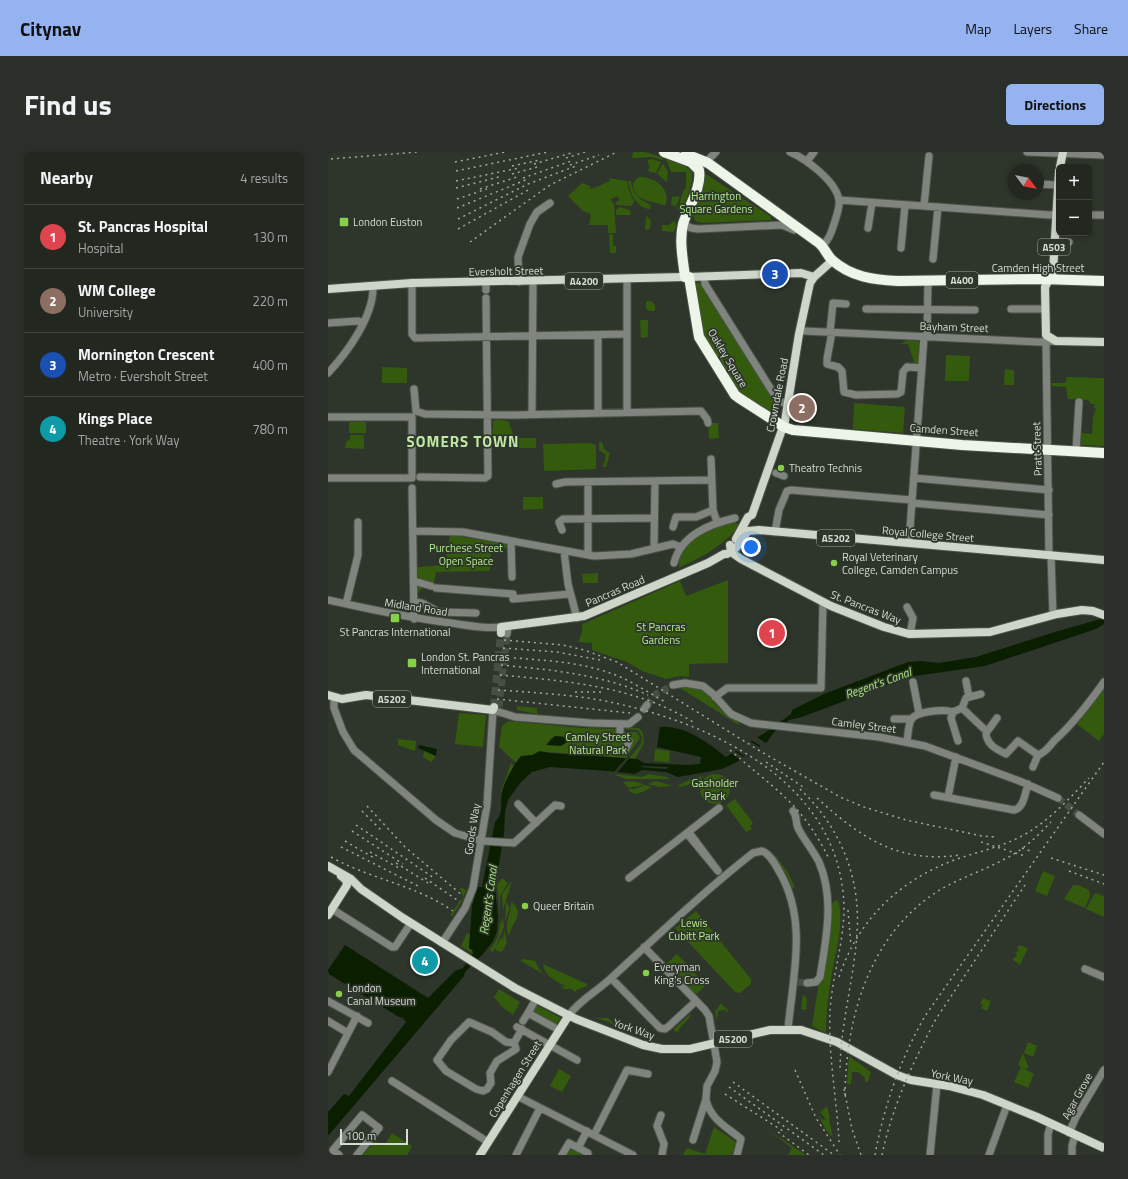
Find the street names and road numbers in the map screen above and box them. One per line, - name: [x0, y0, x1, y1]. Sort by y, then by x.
- road number: A503: [1038, 239, 1070, 255]
- street label: Camden High Street: [992, 260, 1084, 276]
- street label: Eversholt Street: [469, 262, 544, 280]
- road number: A400: [946, 272, 978, 288]
- road number: A4200: [565, 273, 603, 289]
- street label: Bayham Street: [919, 318, 989, 336]
- street label: Oakley Square: [704, 326, 752, 391]
- street label: Crowndale Road: [762, 356, 792, 434]
- street label: Camden Street: [909, 420, 979, 440]
- street label: Pratt Street: [1028, 421, 1046, 476]
- street label: Royal College Street: [881, 522, 975, 546]
- road number: A5202: [817, 530, 855, 546]
- street label: Pancras Road: [583, 571, 647, 611]
- street label: St. Pancras Way: [828, 586, 904, 628]
- street label: Midland Road: [383, 594, 449, 620]
- road number: A5202: [373, 691, 411, 707]
- street label: Camley Street: [831, 713, 897, 737]
- street label: Goods Way: [460, 801, 484, 856]
- street label: York Way: [611, 1014, 657, 1044]
- road number: A5200: [714, 1031, 752, 1047]
- street label: Copenhagen Street: [485, 1037, 545, 1121]
- street label: York Way: [929, 1065, 975, 1089]
- street label: Agar Grove: [1058, 1070, 1097, 1122]

